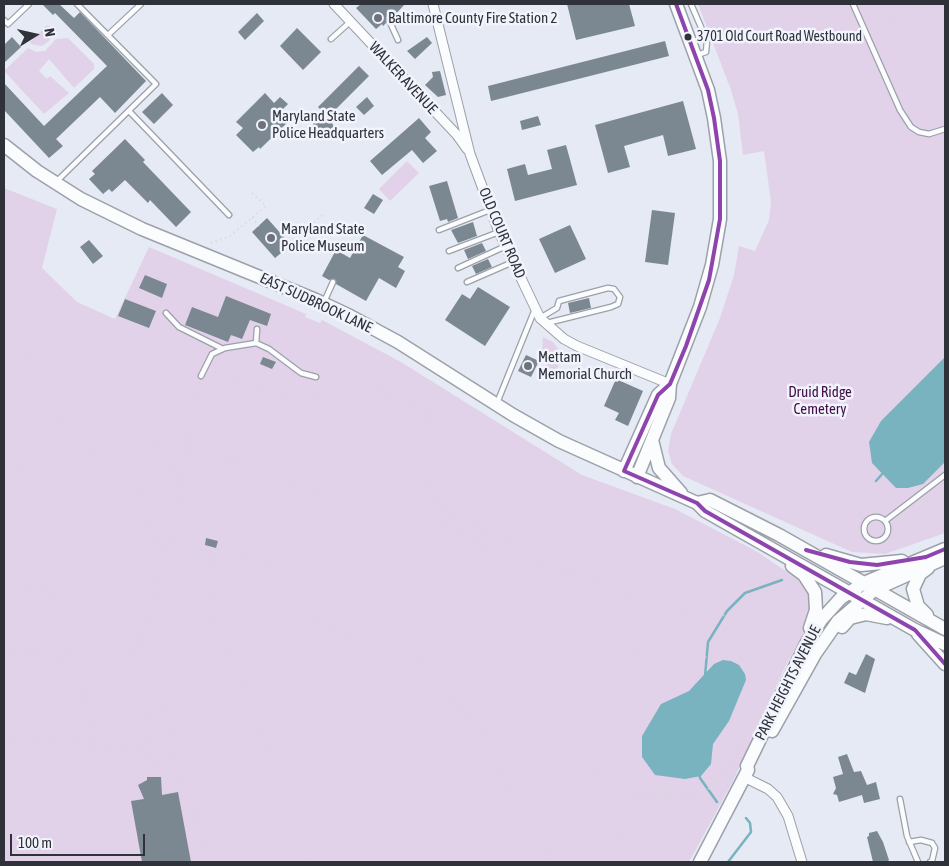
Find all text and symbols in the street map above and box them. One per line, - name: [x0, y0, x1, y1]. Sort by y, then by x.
- place label: Baltimore County Fire Station 2: [388, 9, 557, 27]
- north arrow: [10, 10, 60, 60]
- marker: Baltimore County Fire Station 2: [372, 12, 384, 24]
- text: N: [41, 27, 58, 38]
- place label: 3701 Old Court Road Westbound: [697, 29, 862, 45]
- marker: 3701 Old Court Road Westbound: [683, 32, 693, 42]
- street label: WALKER AVENUE: [365, 38, 441, 118]
- place label: Maryland State Police Headquarters: [272, 107, 384, 142]
- marker: Maryland State Police Headquarters: [256, 119, 268, 131]
- street label: OLD COURT ROAD: [475, 185, 529, 281]
- place label: Maryland State Police Museum: [281, 220, 365, 255]
- marker: Maryland State Police Museum: [265, 232, 277, 244]
- street label: EAST SUDBROOK LANE: [257, 269, 375, 337]
- place label: Mettam Memorial Church: [538, 348, 632, 383]
- marker: Mettam Memorial Church: [522, 360, 534, 372]
- park label: Druid Ridge Cemetery: [788, 383, 852, 418]
- street label: PARK HEIGHTS AVENUE: [751, 623, 825, 743]
- scale bar: [12, 824, 148, 856]
- text: 100 m: [18, 834, 52, 851]

